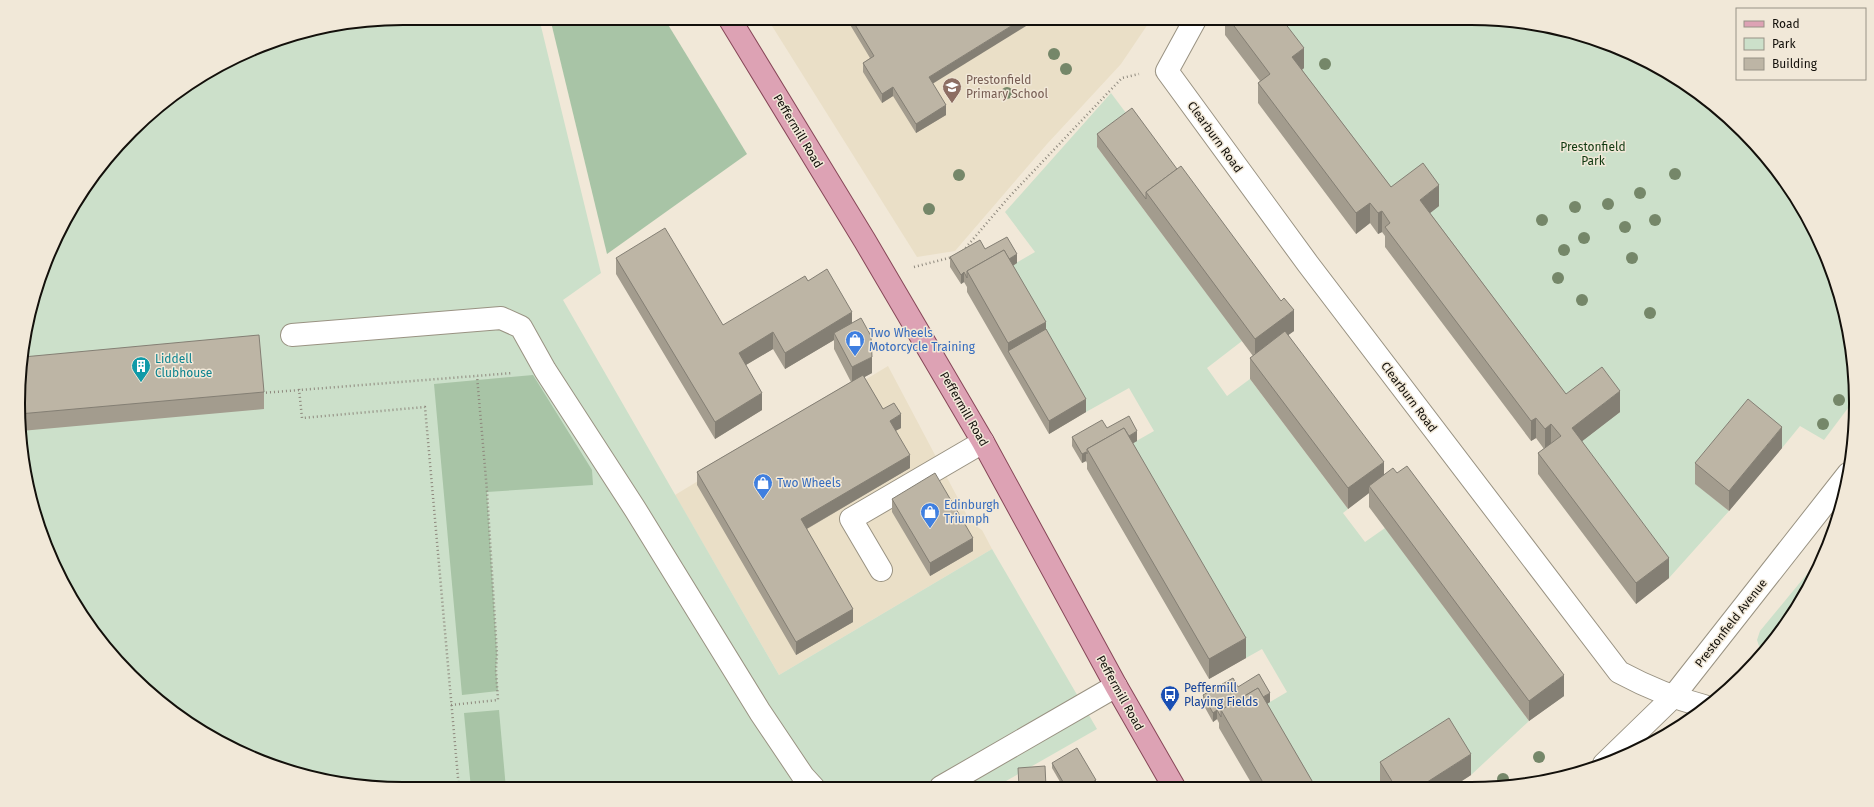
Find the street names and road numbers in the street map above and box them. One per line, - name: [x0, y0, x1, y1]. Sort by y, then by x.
- street label: Peffermill Road: [770, 91, 826, 171]
- street label: Clearburn Road: [1185, 99, 1245, 175]
- street label: Clearburn Road: [1378, 359, 1440, 435]
- street label: Peffermill Road: [937, 369, 991, 449]
- street label: Prestonfield Avenue: [1692, 576, 1770, 670]
- street label: Peffermill Road: [1094, 653, 1146, 733]

